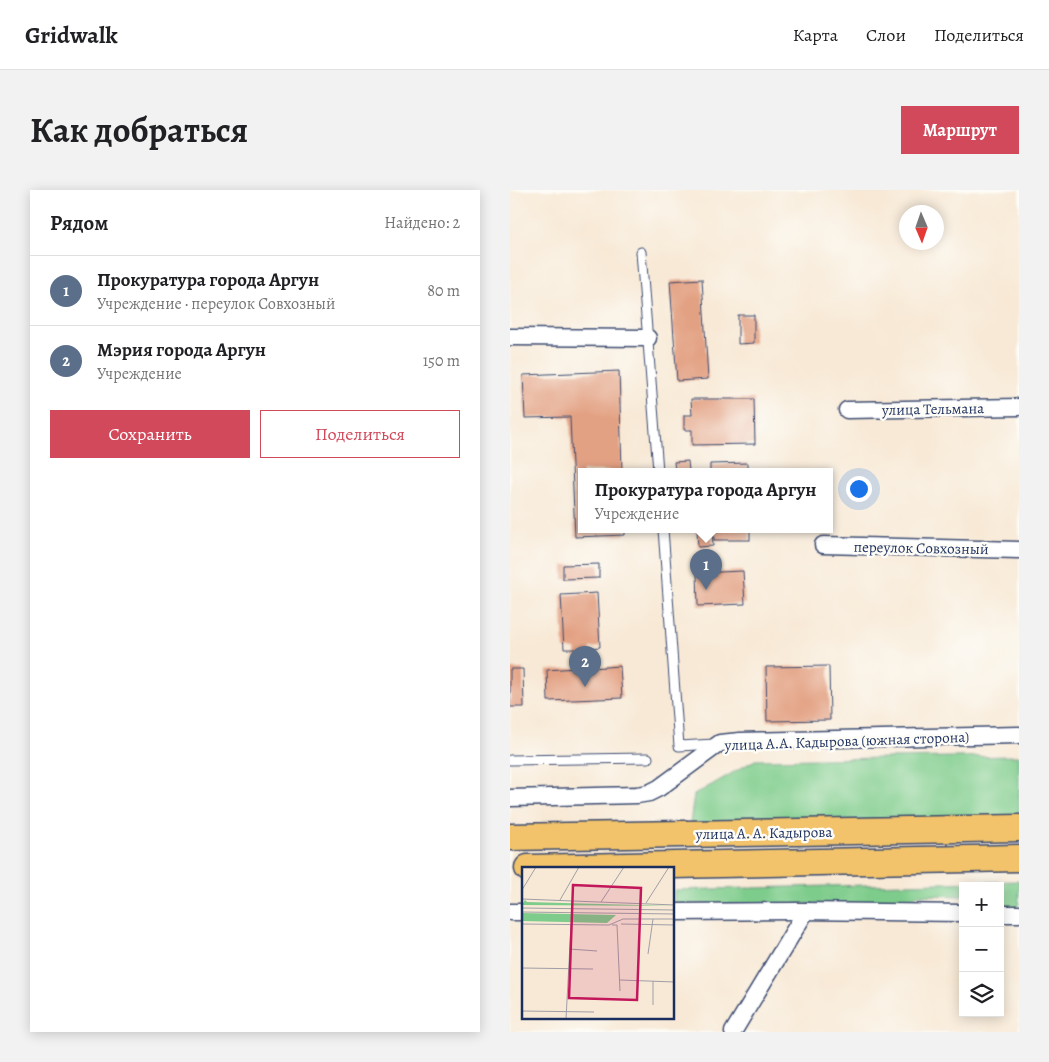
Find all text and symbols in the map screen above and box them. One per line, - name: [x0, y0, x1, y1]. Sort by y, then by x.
- text: Gridwalk: [25, 19, 118, 51]
- text: Карта: [793, 23, 838, 47]
- text: Слои: [866, 23, 906, 47]
- text: Поделиться: [934, 23, 1024, 47]
- text: Как добраться: [30, 106, 248, 154]
- button: Маршрут: [901, 106, 1019, 154]
- north arrow: [899, 205, 944, 250]
- text: Рядом: [50, 209, 108, 237]
- text: Найдено: 2: [384, 212, 460, 234]
- text: Прокуратура города Аргун: [97, 267, 319, 293]
- text: 1: [63, 280, 69, 302]
- text: 80 m: [427, 280, 460, 302]
- text: Учреждение · переулок Совхозный: [97, 293, 335, 315]
- text: Мэрия города Аргун: [97, 337, 266, 363]
- text: 2: [62, 350, 70, 372]
- text: 150 m: [423, 350, 460, 372]
- text: Учреждение: [97, 363, 182, 385]
- street label: улица Тельмана: [881, 398, 984, 420]
- button: Сохранить: [50, 410, 250, 458]
- button: Поделиться: [260, 410, 460, 458]
- popup: [578, 468, 833, 533]
- your location: [846, 476, 872, 502]
- text: Прокуратура города Аргун: [594, 477, 817, 503]
- text: Учреждение: [594, 503, 679, 525]
- street label: переулок Совхозный: [853, 537, 989, 559]
- pin: 1: [690, 549, 722, 590]
- pin: 2: [569, 646, 601, 687]
- street label: улица А.А. Кадырова (южная сторона): [723, 727, 970, 755]
- street label: улица А. А. Кадырова: [695, 822, 832, 844]
- inset map: [522, 867, 675, 1020]
- map controls: [959, 882, 1004, 1017]
- button: +: [959, 882, 1004, 927]
- button: −: [959, 927, 1004, 972]
- button: layers: [959, 972, 1004, 1017]

